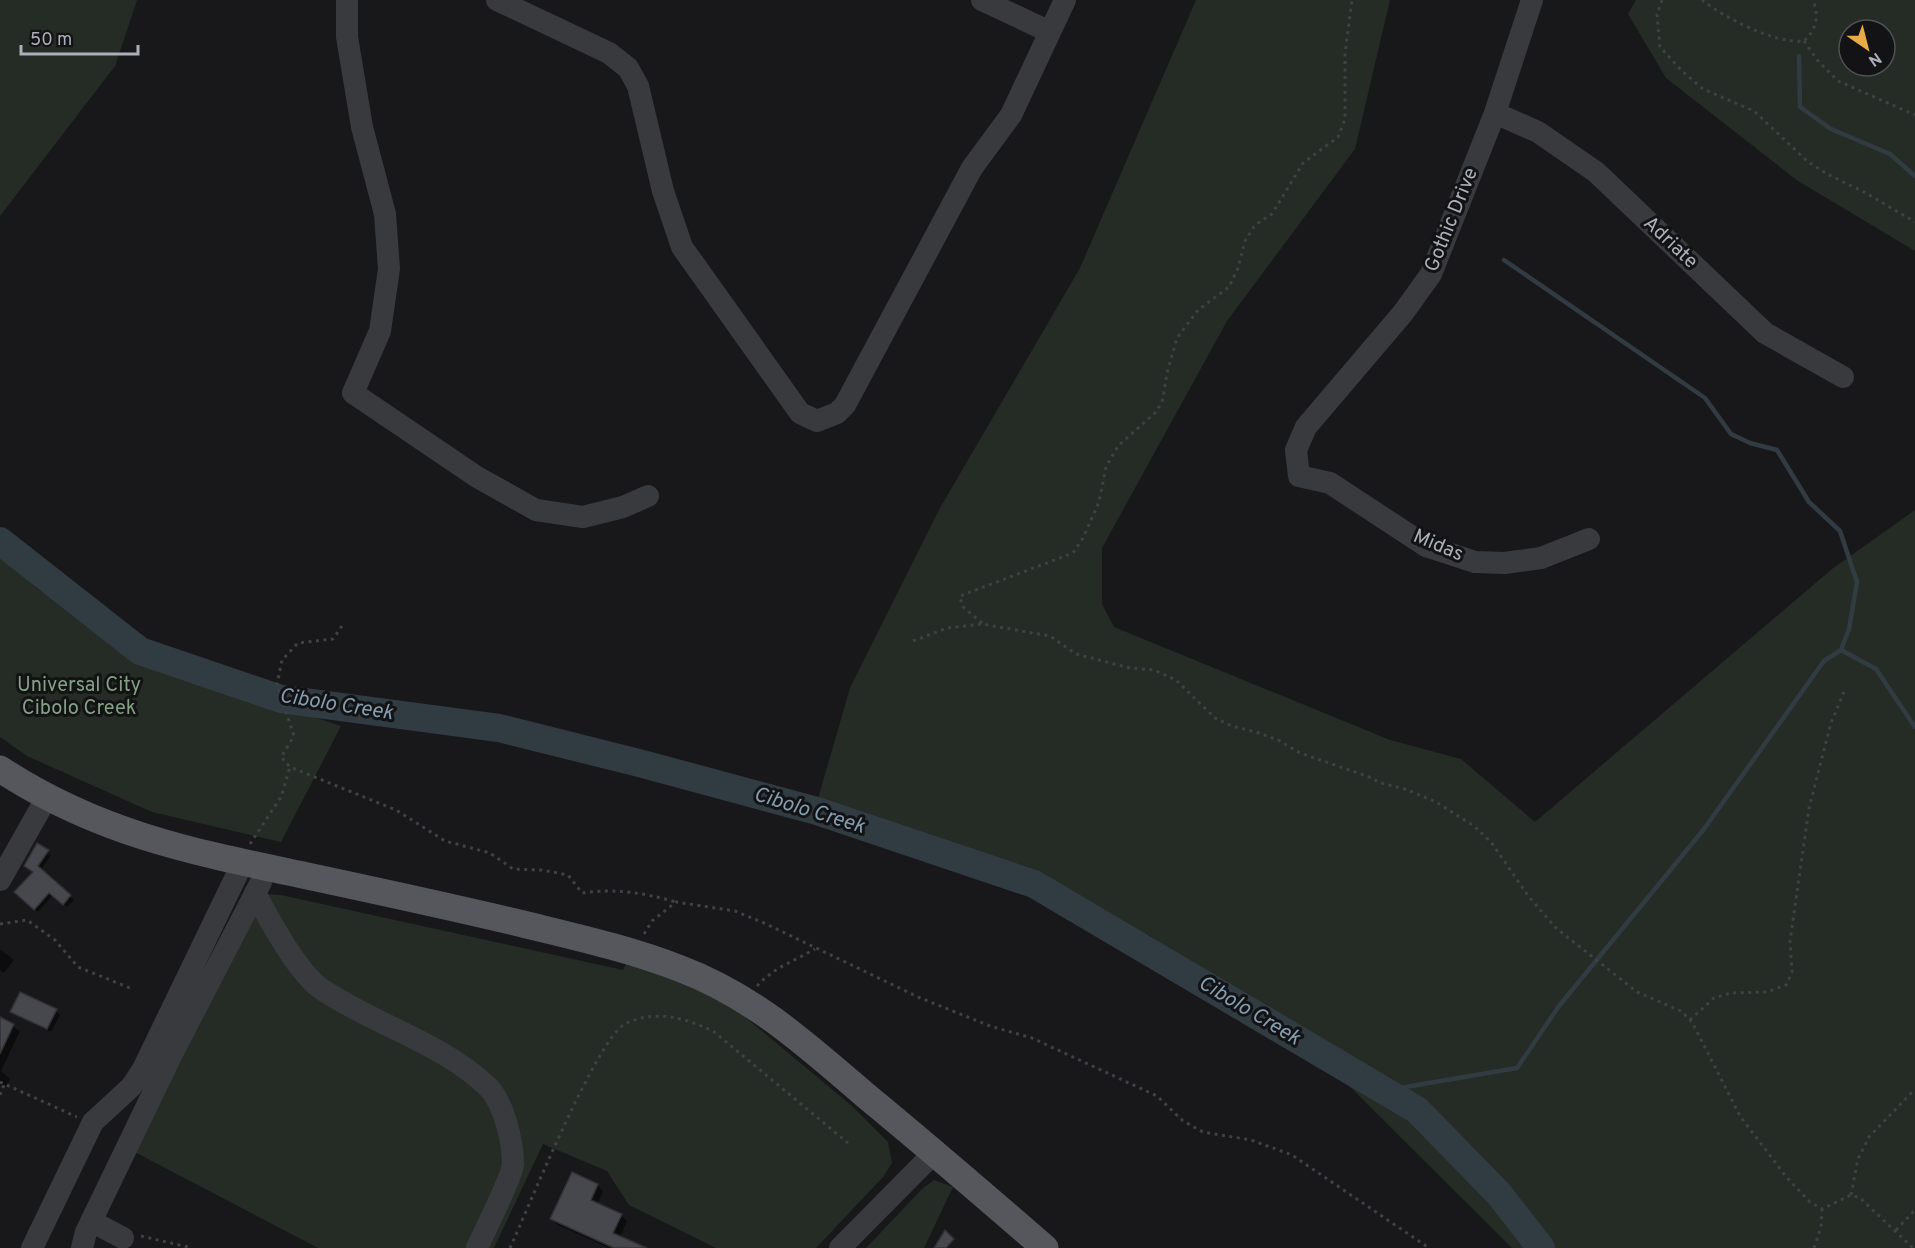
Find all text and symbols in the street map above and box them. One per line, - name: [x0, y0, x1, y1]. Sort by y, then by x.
- scale bar: [21, 18, 138, 56]
- north arrow: [1837, 18, 1897, 78]
- text: 50 m: [30, 29, 72, 52]
- text: N: [1864, 47, 1885, 70]
- street label: Gothic Drive: [1419, 164, 1485, 276]
- street label: Adriate: [1637, 211, 1703, 275]
- street label: Midas: [1409, 524, 1467, 568]
- park label: Universal City Cibolo Creek: [17, 673, 141, 722]
- water label: Cibolo Creek: [277, 683, 395, 727]
- water label: Cibolo Creek: [750, 781, 868, 841]
- water label: Cibolo Creek: [1193, 970, 1306, 1052]

